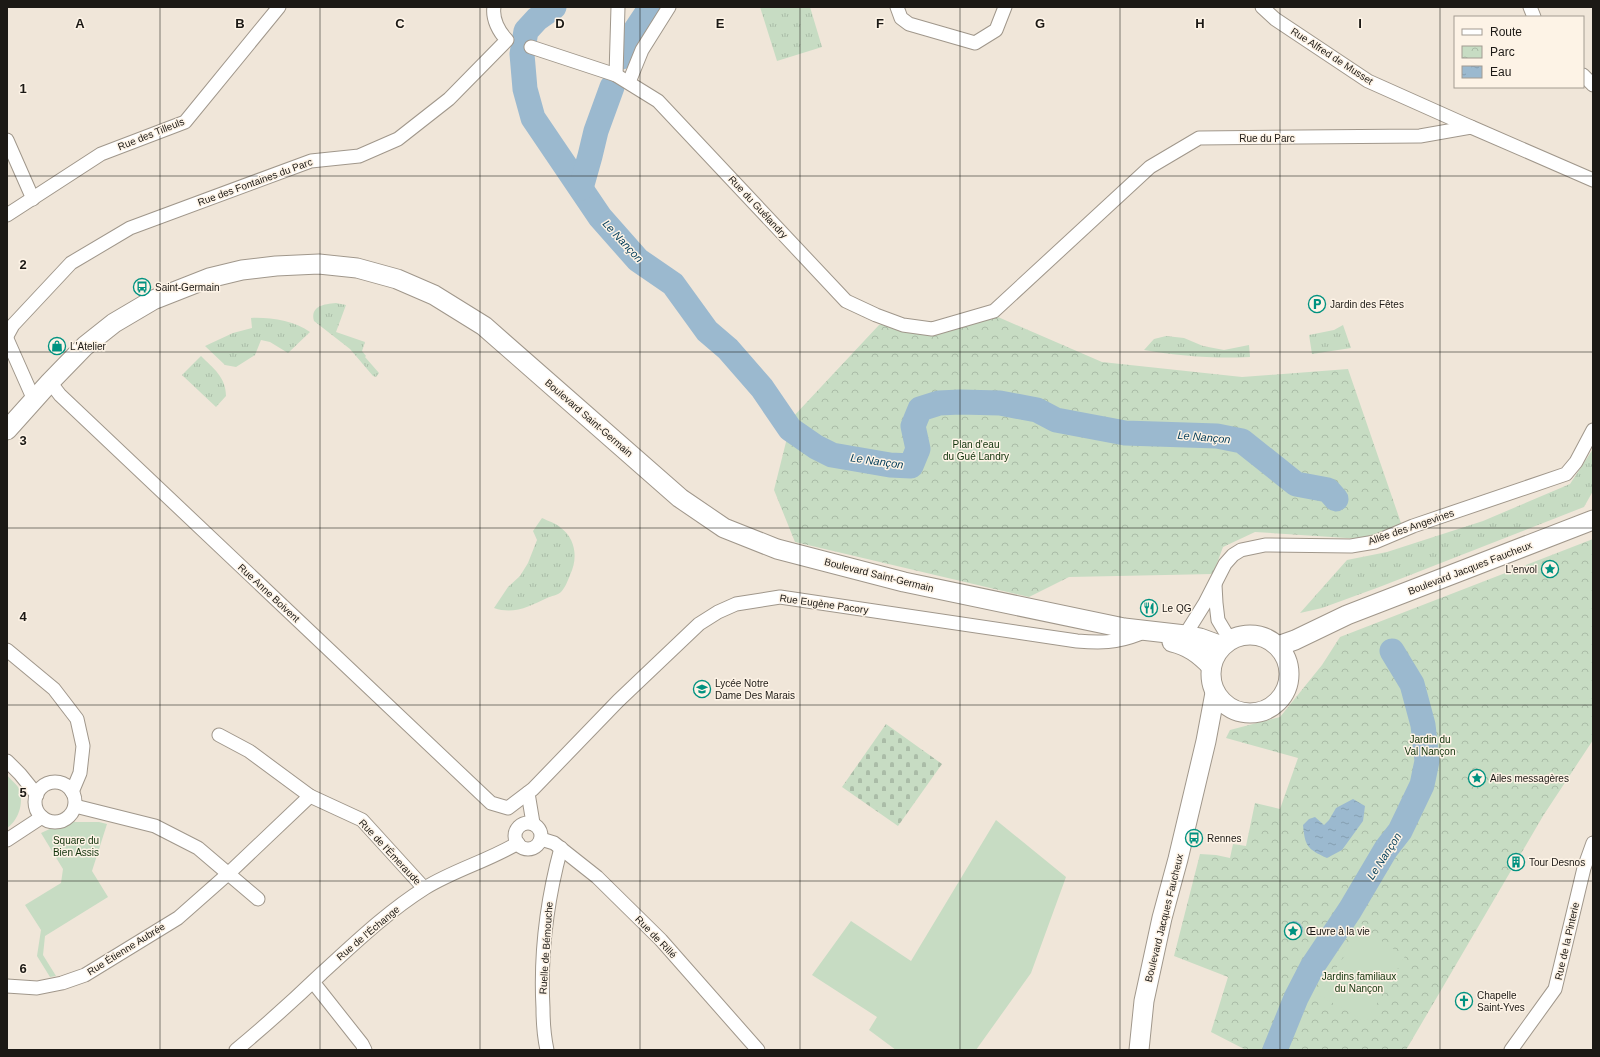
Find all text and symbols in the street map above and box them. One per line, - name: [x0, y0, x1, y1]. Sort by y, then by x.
- text: A: [75, 16, 85, 31]
- text: B: [235, 16, 245, 31]
- text: C: [395, 16, 405, 31]
- text: D: [555, 16, 565, 31]
- text: E: [716, 16, 725, 31]
- text: F: [876, 16, 884, 31]
- text: G: [1035, 16, 1045, 31]
- text: H: [1195, 16, 1205, 31]
- text: I: [1358, 16, 1362, 31]
- legend: [1454, 16, 1584, 88]
- street label: Rue Alfred de Musset: [1289, 25, 1375, 87]
- text: Route: [1490, 25, 1522, 39]
- text: Parc: [1490, 45, 1515, 59]
- text: Eau: [1490, 65, 1511, 79]
- text: 1: [19, 81, 27, 96]
- street label: Rue des Tilleuls: [116, 116, 186, 152]
- street label: Rue du Parc: [1239, 133, 1295, 144]
- street label: Rue des Fontaines du Parc: [196, 156, 314, 208]
- street label: Rue du Guélandry: [726, 174, 790, 240]
- water label: Le Nançon: [600, 217, 646, 265]
- text: 2: [19, 257, 27, 272]
- bus stop icon: Saint-Germain: [132, 277, 152, 297]
- place label: Saint-Germain: [155, 282, 219, 293]
- parking icon: Jardin des Fêtes: [1307, 294, 1327, 314]
- place label: Jardin des Fêtes: [1330, 299, 1404, 310]
- shop icon: L'Atelier: [47, 336, 67, 356]
- place label: L'Atelier: [70, 341, 106, 352]
- street label: Boulevard Saint-Germain: [543, 377, 635, 459]
- water label: Le Nançon: [1177, 429, 1231, 445]
- text: 3: [19, 433, 27, 448]
- park label: Plan d'eau du Gué Landry: [943, 439, 1009, 462]
- water label: Le Nançon: [850, 451, 904, 471]
- street label: Allée des Angevines: [1367, 507, 1455, 547]
- street label: Boulevard Jacques Faucheux: [1407, 539, 1533, 597]
- street label: Boulevard Saint-Germain: [823, 556, 935, 594]
- place icon: L'envol: [1540, 559, 1560, 579]
- street label: Rue Anne Boivent: [236, 562, 302, 624]
- place label: L'envol: [1506, 564, 1537, 575]
- street label: Rue Eugène Pacory: [779, 592, 869, 616]
- restaurant icon: Le QG: [1139, 598, 1159, 618]
- place label: Le QG: [1162, 603, 1192, 614]
- text: 4: [19, 609, 27, 624]
- place label: Lycée Notre Dame Des Marais: [715, 678, 795, 701]
- school or university icon: Lycée Notre Dame Des Marais: [692, 679, 712, 699]
- park label: Jardin du Val Nançon: [1405, 734, 1455, 757]
- place icon: Ailes messagères: [1467, 768, 1487, 788]
- place label: Ailes messagères: [1490, 773, 1569, 784]
- text: 5: [19, 785, 27, 800]
- street label: Rue de l'Émeraude: [357, 816, 424, 887]
- bus stop icon: Rennes: [1184, 828, 1204, 848]
- water label: Le Nançon: [1364, 830, 1404, 882]
- place label: Rennes: [1207, 833, 1241, 844]
- park label: Square du Bien Assis: [53, 835, 99, 858]
- building icon: Tour Desnos: [1506, 852, 1526, 872]
- street label: Boulevard Jacques Faucheux: [1143, 853, 1185, 983]
- place label: Tour Desnos: [1529, 857, 1585, 868]
- street label: Ruelle de Bémouche: [537, 901, 555, 995]
- street label: Rue de la Pinterie: [1553, 901, 1581, 981]
- street label: Rue de l'Échange: [334, 902, 402, 962]
- street label: Rue de Rillé: [633, 914, 679, 961]
- street label: Rue Étienne Aubrée: [85, 920, 167, 977]
- place icon: Œuvre à la vie: [1283, 921, 1303, 941]
- place label: Œuvre à la vie: [1306, 926, 1370, 937]
- text: 6: [19, 961, 27, 976]
- park label: Jardins familiaux du Nançon: [1322, 971, 1396, 994]
- place label: Chapelle Saint-Yves: [1477, 990, 1525, 1013]
- church icon: Chapelle Saint-Yves: [1454, 991, 1474, 1011]

